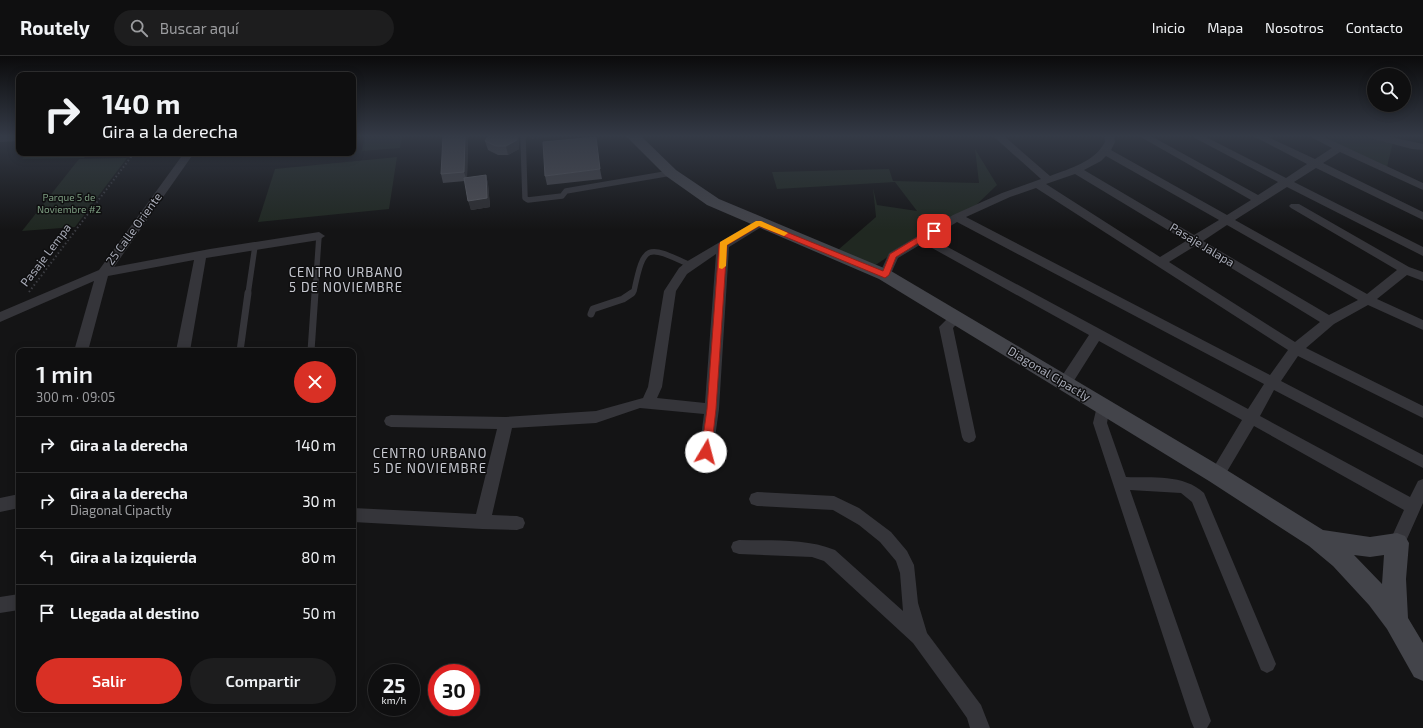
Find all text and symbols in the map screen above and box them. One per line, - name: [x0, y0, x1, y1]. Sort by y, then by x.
- search box: [114, 10, 394, 46]
- text: Routely: [20, 16, 90, 39]
- icon: search: [128, 17, 150, 39]
- text: Buscar aquí: [160, 19, 239, 37]
- text: Inicio: [1152, 19, 1185, 36]
- text: Mapa: [1207, 19, 1243, 36]
- text: Nosotros: [1265, 19, 1324, 36]
- text: Contacto: [1346, 19, 1403, 36]
- map controls: [1367, 68, 1411, 112]
- button: search: [1367, 68, 1411, 112]
- text: 140 m: [102, 86, 180, 120]
- icon: right: [36, 88, 88, 140]
- text: Gira a la derecha: [102, 120, 238, 142]
- street label: 25 Calle Oriente: [102, 190, 164, 267]
- park label: Parque 5 de Noviembre #2: [37, 191, 101, 215]
- pin: [917, 214, 951, 248]
- street label: Pasaje Jalapa: [1167, 219, 1237, 270]
- street label: Pasaje Lempa: [17, 220, 74, 289]
- icon: arrive: [923, 220, 945, 242]
- district label: CENTRO URBANO 5 DE NOVIEMBRE: [289, 264, 403, 295]
- street label: Diagonal Cipactly: [1006, 343, 1094, 404]
- text: 1 min: [36, 359, 93, 388]
- button: close: [294, 361, 336, 403]
- text: 300 m · 09:05: [36, 389, 115, 405]
- position arrow: [685, 431, 727, 473]
- icon: right: [36, 434, 58, 456]
- text: Gira a la derecha: [70, 436, 188, 454]
- text: 140 m: [295, 436, 336, 454]
- district label: CENTRO URBANO 5 DE NOVIEMBRE: [373, 445, 487, 476]
- text: Gira a la derecha: [70, 484, 188, 502]
- icon: right: [36, 490, 58, 512]
- text: 30 m: [302, 492, 336, 510]
- text: Diagonal Cipactly: [70, 502, 172, 518]
- icon: left: [36, 546, 58, 568]
- text: Gira a la izquierda: [70, 548, 197, 566]
- text: 80 m: [301, 548, 336, 566]
- icon: arrive: [36, 602, 58, 624]
- text: Llegada al destino: [70, 604, 199, 622]
- text: 50 m: [302, 604, 336, 622]
- button: Salir: [36, 658, 182, 704]
- button: Compartir: [190, 658, 336, 704]
- speed limit sign: 30: [428, 664, 480, 716]
- text: 25: [383, 673, 405, 697]
- text: km/h: [382, 694, 406, 706]

